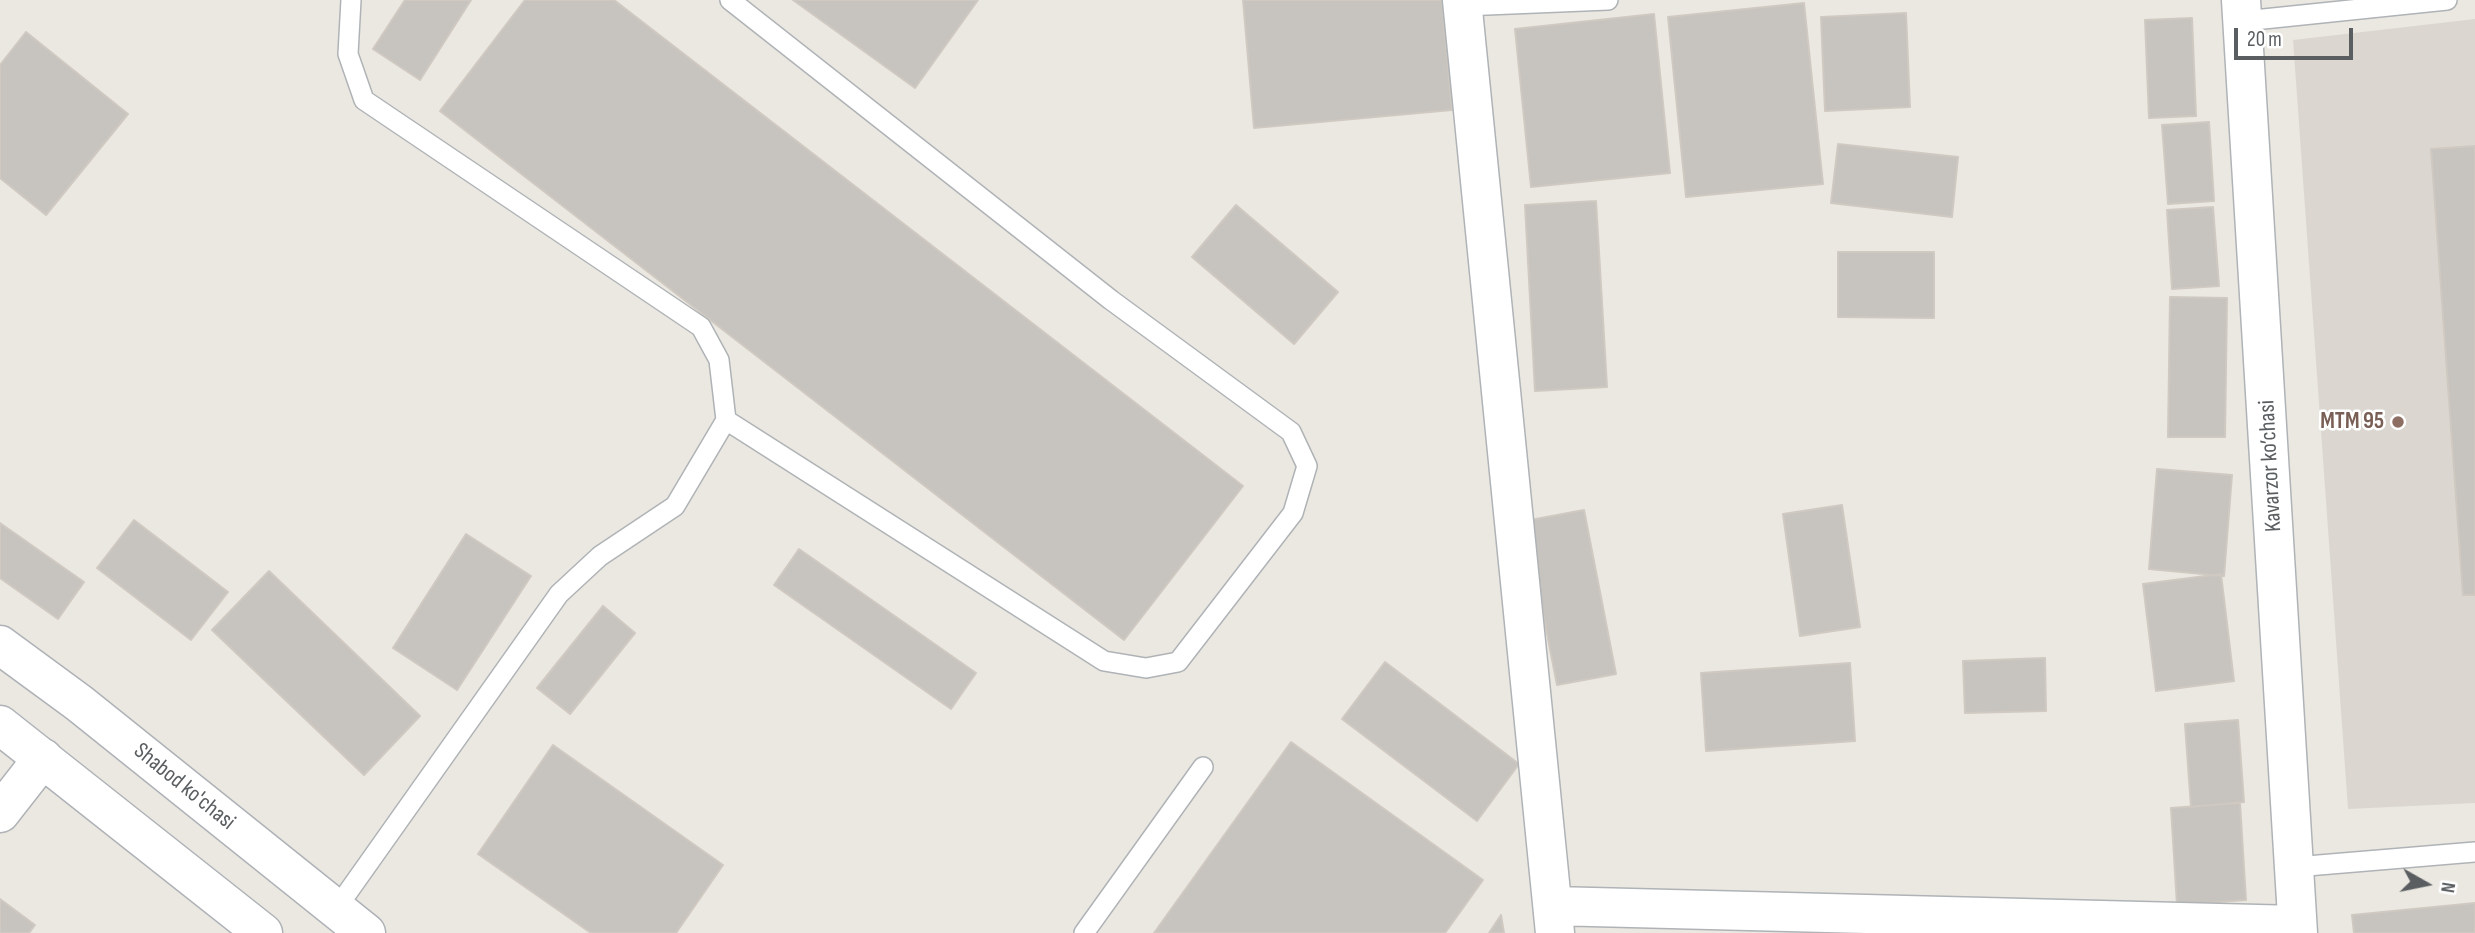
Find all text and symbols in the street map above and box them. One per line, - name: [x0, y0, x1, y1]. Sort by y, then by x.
- scale bar: [2237, 14, 2356, 58]
- text: 20 m: [2247, 27, 2282, 52]
- street label: Kavarzor ko’chasi: [2254, 399, 2288, 533]
- place label: МТМ 95: [2320, 408, 2384, 436]
- marker: МТМ 95: [2390, 414, 2406, 430]
- street label: Shabod ko'chasi: [128, 738, 240, 836]
- north arrow: [2391, 849, 2461, 919]
- text: N: [2435, 881, 2459, 894]

